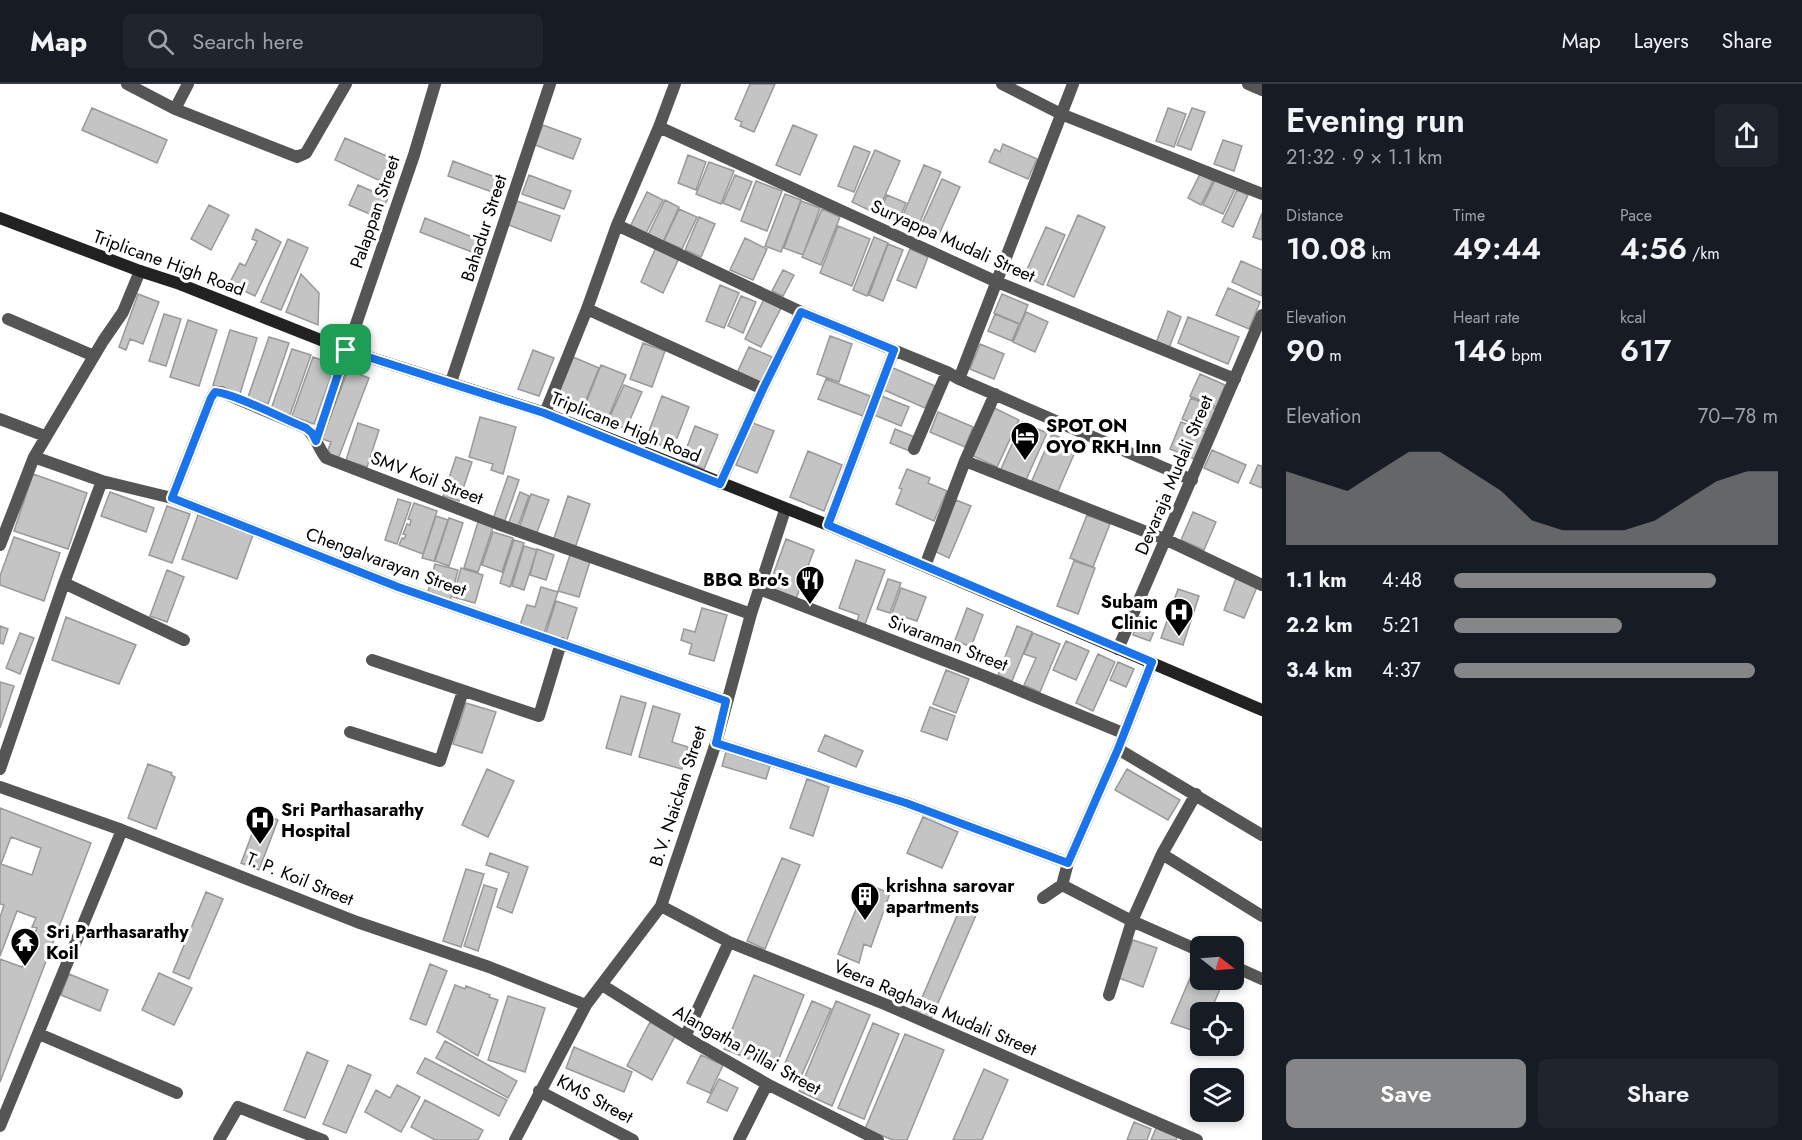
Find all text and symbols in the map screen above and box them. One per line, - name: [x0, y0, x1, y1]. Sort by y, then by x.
- search box: [123, 14, 543, 68]
- text: Map: [30, 21, 87, 62]
- icon: search: [144, 25, 177, 58]
- text: Search here: [192, 25, 304, 57]
- text: Map: [1562, 26, 1601, 56]
- text: Layers: [1634, 26, 1689, 56]
- text: Share: [1722, 26, 1772, 56]
- text: Evening run: [1286, 97, 1465, 144]
- button: share: [1715, 104, 1778, 167]
- text: 21:32 · 9 × 1.1 km: [1286, 143, 1443, 172]
- street label: Palappan Street: [344, 151, 407, 272]
- street label: Bahadur Street: [454, 171, 514, 285]
- street label: Suryappa Mudali Street: [867, 193, 1040, 289]
- text: Distance: [1286, 204, 1343, 227]
- text: Time: [1453, 204, 1485, 227]
- text: Pace: [1620, 204, 1652, 227]
- street label: Triplicane High Road: [90, 223, 248, 303]
- text: 10.08: [1286, 227, 1367, 270]
- text: 49:44: [1453, 227, 1541, 270]
- text: 4:56: [1620, 227, 1687, 270]
- text: km: [1367, 242, 1391, 265]
- text: /km: [1687, 242, 1720, 265]
- text: Elevation: [1286, 306, 1346, 329]
- text: Heart rate: [1453, 306, 1520, 329]
- text: kcal: [1620, 306, 1646, 329]
- pin: [320, 324, 371, 375]
- text: 90: [1286, 329, 1325, 372]
- text: 146: [1453, 329, 1507, 372]
- text: 617: [1620, 329, 1671, 372]
- icon: arrive: [329, 333, 362, 366]
- text: m: [1325, 344, 1342, 367]
- text: bpm: [1507, 344, 1542, 367]
- street label: Triplicane High Road: [547, 385, 705, 469]
- street label: Devaraja Mudali Street: [1129, 390, 1220, 559]
- text: Elevation: [1286, 402, 1361, 431]
- text: 70–78 m: [1698, 402, 1778, 431]
- place label: SPOT ON OYO RKH Inn: [1046, 413, 1162, 460]
- hotel icon: SPOT ON OYO RKH Inn: [1009, 420, 1041, 462]
- street label: SMV Koil Street: [367, 445, 488, 512]
- street label: Chengalvarayan Street: [302, 521, 471, 603]
- restaurant icon: BBQ Bro's: [794, 564, 826, 606]
- text: 1.1 km: [1286, 566, 1347, 595]
- text: 4:48: [1382, 566, 1422, 595]
- place label: BBQ Bro's: [703, 567, 789, 593]
- place label: Subam Clinic: [1101, 589, 1158, 636]
- hospital icon: Subam Clinic: [1163, 596, 1195, 638]
- street label: Sivaraman Street: [884, 608, 1012, 678]
- text: 2.2 km: [1286, 611, 1353, 640]
- text: 5:21: [1382, 611, 1420, 640]
- text: 3.4 km: [1286, 656, 1352, 685]
- text: 4:37: [1382, 656, 1421, 685]
- street label: B.V. Naickan Street: [643, 722, 713, 870]
- place label: Sri Parthasarathy Hospital: [281, 797, 424, 844]
- hospital icon: Sri Parthasarathy Hospital: [244, 804, 276, 846]
- street label: T. P. Koil Street: [243, 846, 358, 913]
- place label: krishna sarovar apartments: [886, 873, 1015, 920]
- building icon: krishna sarovar apartments: [849, 880, 881, 922]
- place label: Sri Parthasarathy Koil: [46, 919, 189, 966]
- temple icon: Sri Parthasarathy Koil: [9, 926, 41, 968]
- north arrow: [1190, 936, 1244, 990]
- map controls: [1190, 936, 1244, 1122]
- street label: Veera Raghava Mudali Street: [829, 953, 1041, 1063]
- street label: Alangatha Pillai Street: [668, 999, 826, 1102]
- button: locate: [1190, 1002, 1244, 1056]
- button: Save: [1286, 1059, 1526, 1128]
- button: Share: [1538, 1059, 1778, 1128]
- street label: KMS Street: [552, 1068, 638, 1130]
- button: layers: [1190, 1068, 1244, 1122]

